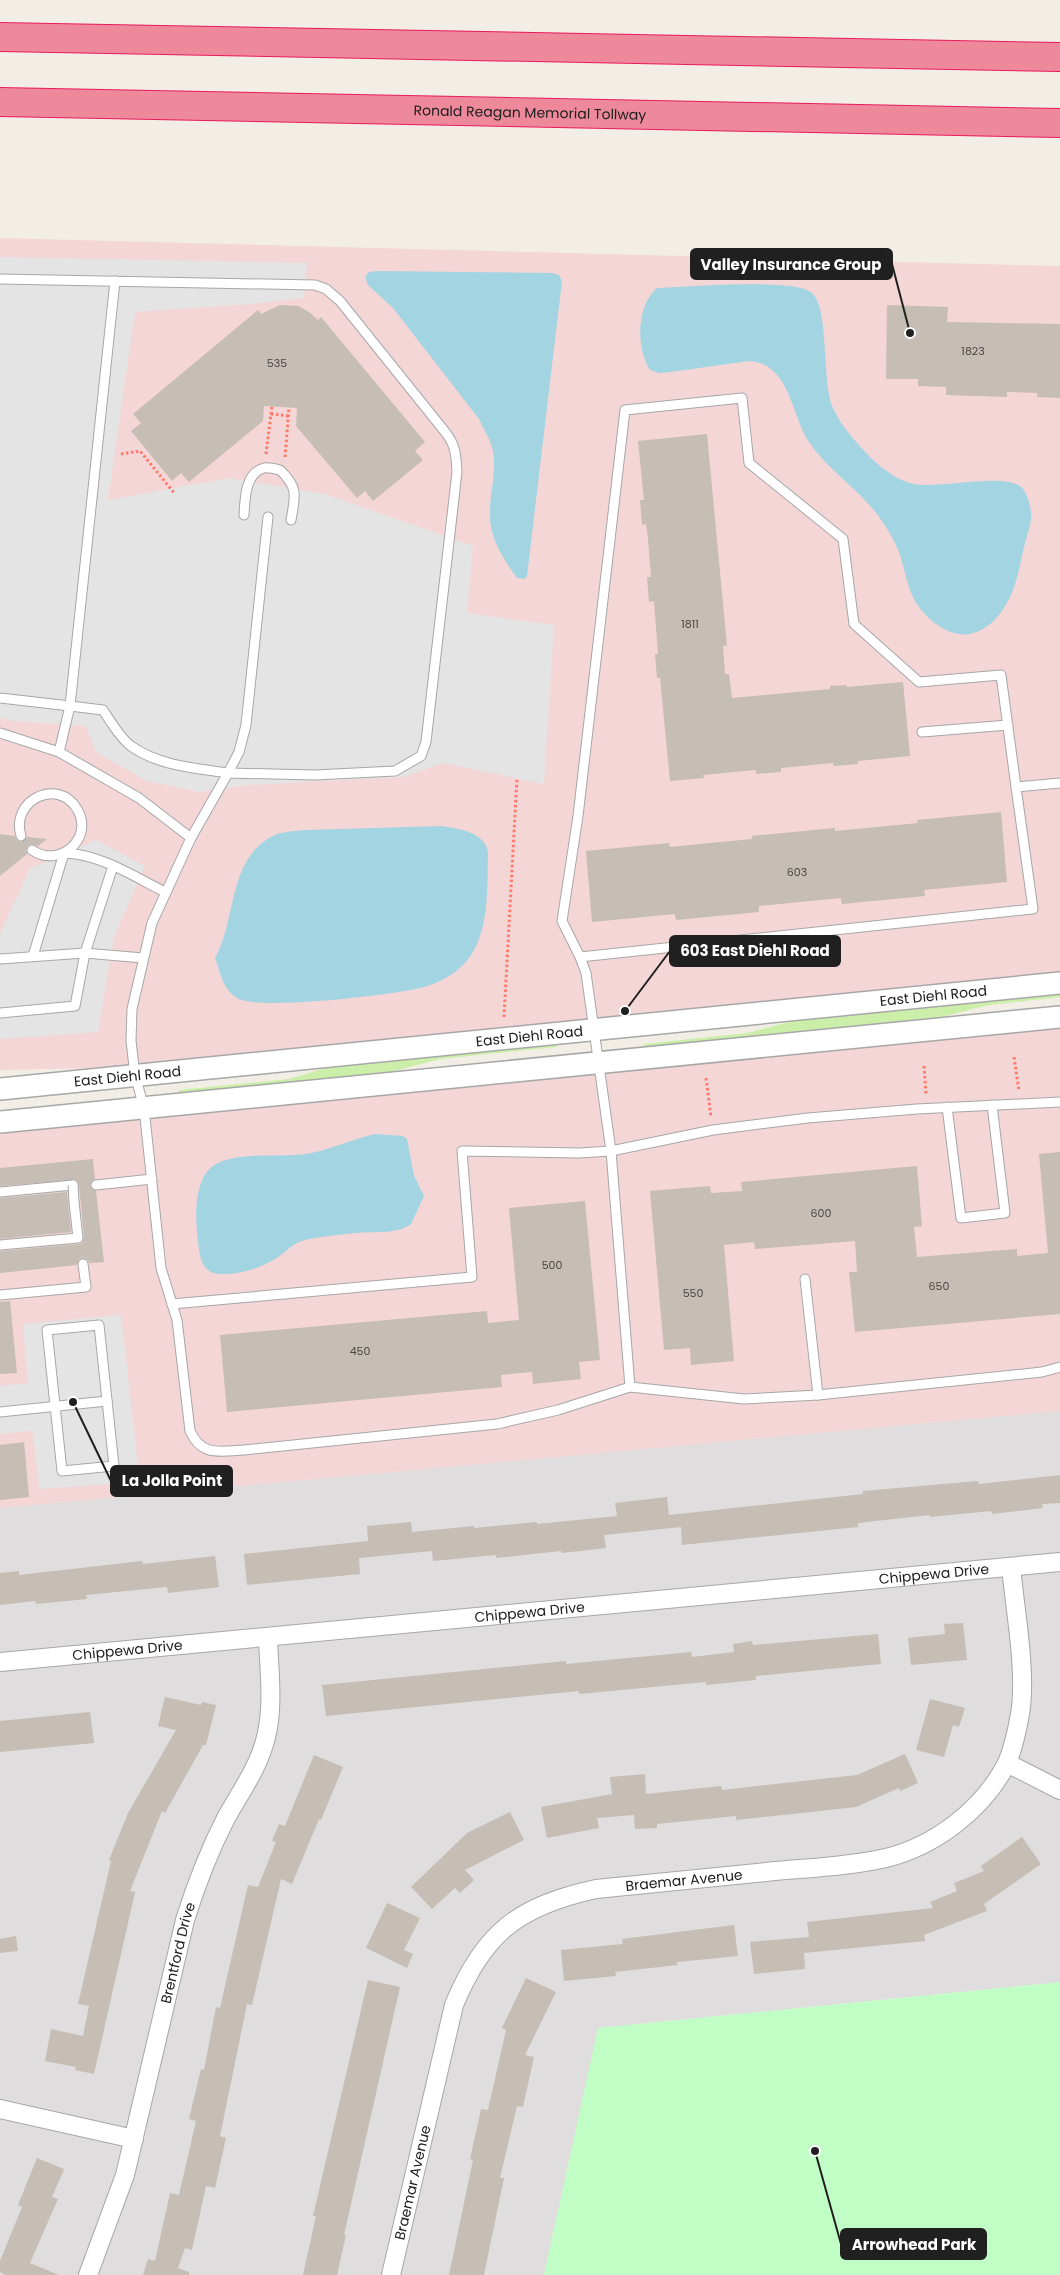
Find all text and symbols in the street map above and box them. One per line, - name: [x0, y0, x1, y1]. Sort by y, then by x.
- street label: Ronald Reagan Memorial Tollway: [413, 100, 647, 125]
- callout: Valley Insurance Group: [691, 249, 892, 279]
- text: Valley Insurance Group: [701, 254, 881, 275]
- house number: 1823: [961, 343, 985, 359]
- house number: 535: [267, 355, 287, 371]
- house number: 1811: [681, 616, 699, 632]
- house number: 603: [787, 864, 807, 880]
- callout: 603 East Diehl Road: [670, 936, 840, 966]
- text: 603 East Diehl Road: [680, 940, 830, 961]
- street label: East Diehl Road: [879, 980, 988, 1011]
- street label: East Diehl Road: [475, 1021, 584, 1051]
- street label: East Diehl Road: [73, 1061, 182, 1092]
- house number: 600: [811, 1205, 831, 1221]
- house number: 500: [542, 1257, 562, 1273]
- house number: 650: [929, 1278, 949, 1294]
- house number: 550: [683, 1285, 703, 1301]
- house number: 450: [350, 1343, 370, 1359]
- callout: La Jolla Point: [111, 1466, 232, 1496]
- text: La Jolla Point: [122, 1470, 222, 1491]
- street label: Chippewa Drive: [878, 1559, 990, 1589]
- street label: Chippewa Drive: [474, 1597, 586, 1627]
- street label: Chippewa Drive: [71, 1635, 184, 1665]
- street label: Braemar Avenue: [624, 1864, 744, 1896]
- street label: Brentford Drive: [156, 1899, 200, 2005]
- street label: Braemar Avenue: [390, 2123, 436, 2242]
- callout: Arrowhead Park: [841, 2229, 986, 2259]
- text: Arrowhead Park: [852, 2234, 977, 2255]

